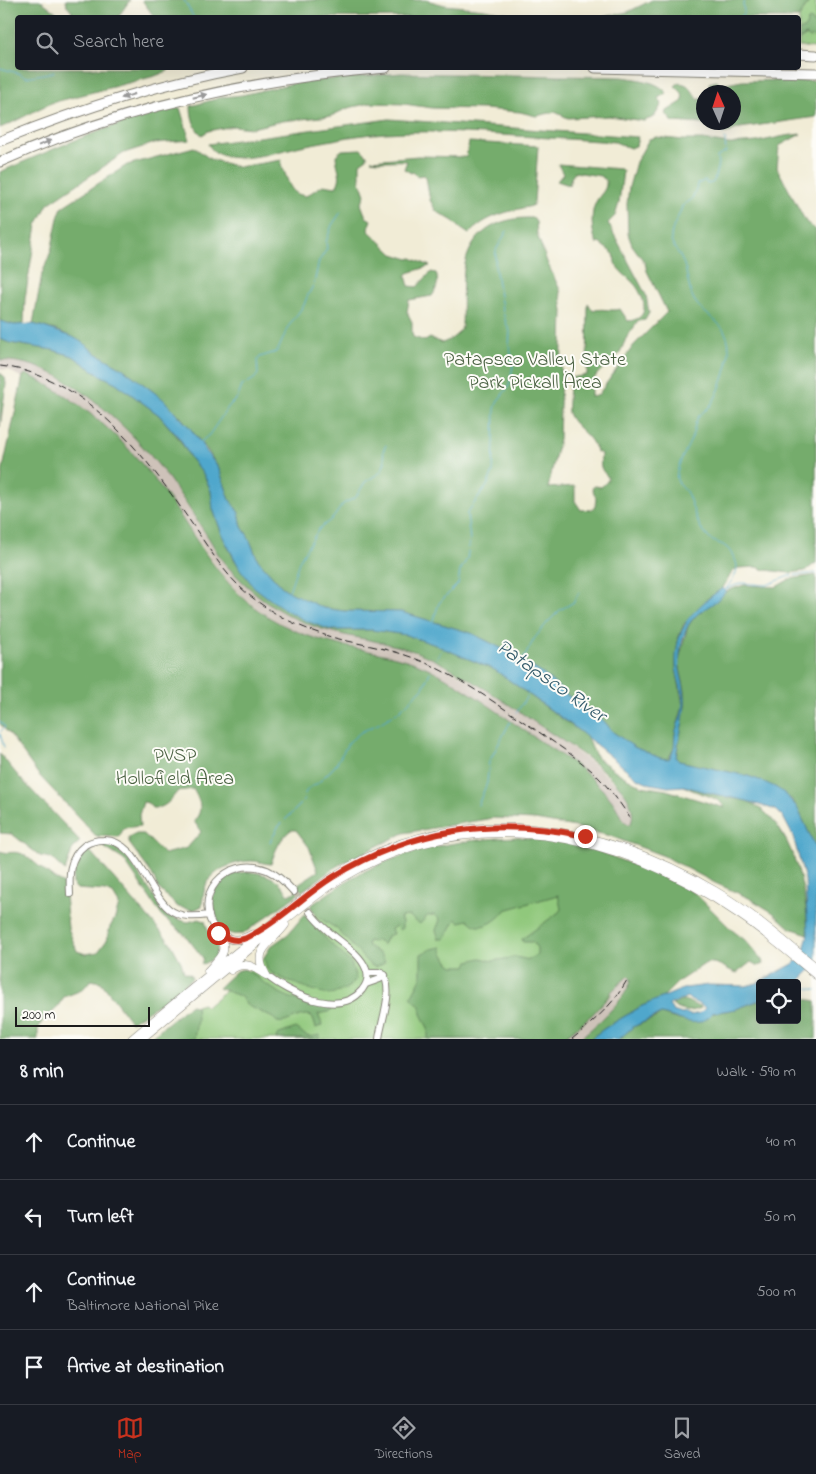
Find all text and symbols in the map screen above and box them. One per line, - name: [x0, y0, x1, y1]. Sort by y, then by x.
- search box: [15, 15, 801, 70]
- icon: search: [33, 29, 61, 57]
- text: Search here: [73, 29, 164, 56]
- north arrow: [696, 85, 741, 130]
- one-way arrow: [193, 91, 209, 99]
- one-way arrow: [120, 92, 135, 100]
- one-way arrow: [38, 139, 53, 147]
- park label: Patapsco Valley State Park Pickall Area: [444, 346, 626, 398]
- water label: Patapsco River: [490, 633, 614, 732]
- park label: PVSP Hollofield Area: [116, 742, 234, 794]
- route end: [574, 825, 597, 848]
- route start: [207, 922, 230, 945]
- map controls: [756, 979, 801, 1024]
- button: locate: [756, 979, 801, 1024]
- scale bar: [15, 1004, 150, 1027]
- text: 200 m: [22, 1005, 55, 1026]
- text: 8 min: [20, 1057, 64, 1087]
- text: Walk · 590 m: [717, 1060, 796, 1084]
- icon: ahead: [20, 1128, 48, 1156]
- text: Continue: [67, 1129, 135, 1156]
- text: 40 m: [766, 1130, 796, 1154]
- icon: left: [20, 1203, 48, 1231]
- text: Turn left: [67, 1204, 134, 1231]
- text: 50 m: [764, 1205, 796, 1229]
- text: Continue: [67, 1267, 135, 1294]
- icon: ahead: [20, 1278, 48, 1306]
- text: 500 m: [757, 1280, 796, 1304]
- text: Baltimore National Pike: [67, 1294, 219, 1318]
- icon: arrive: [20, 1353, 48, 1381]
- text: Arrive at destination: [67, 1354, 224, 1381]
- tab: Map: [116, 1414, 144, 1465]
- tab: Directions: [375, 1414, 433, 1465]
- tab: Saved: [664, 1414, 700, 1465]

